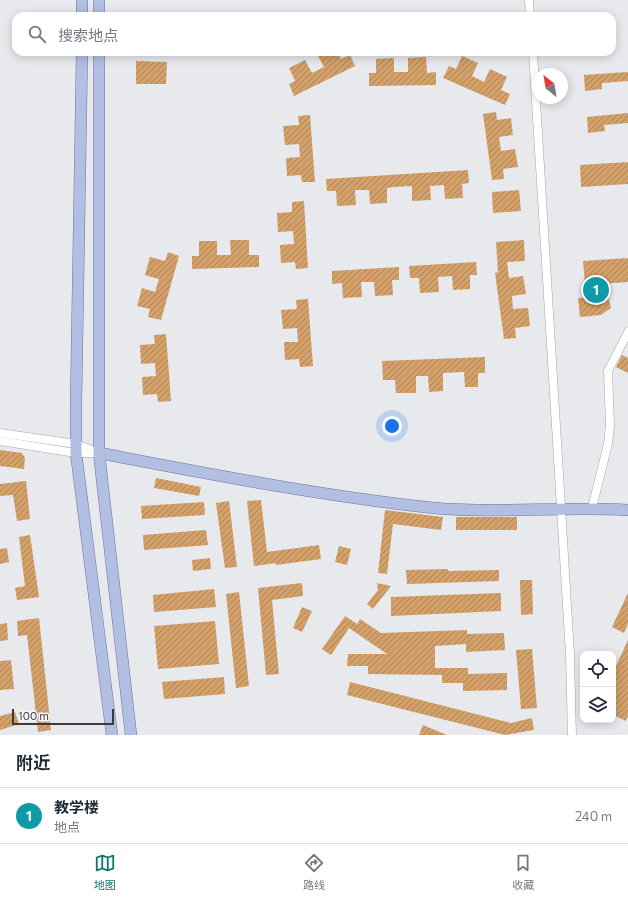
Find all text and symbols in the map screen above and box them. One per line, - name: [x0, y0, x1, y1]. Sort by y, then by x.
- search box: [12, 12, 616, 56]
- icon: search: [26, 23, 48, 45]
- text: 搜索地点: [58, 26, 118, 44]
- north arrow: [532, 68, 568, 104]
- pin: 1: [583, 275, 609, 305]
- your location: [382, 416, 402, 436]
- map controls: [580, 651, 616, 723]
- button: locate: [580, 651, 616, 687]
- button: layers: [580, 687, 616, 723]
- scale bar: [12, 707, 114, 726]
- text: 100 m: [18, 709, 49, 722]
- text: 附近: [16, 752, 50, 773]
- text: 教学楼: [54, 798, 99, 816]
- text: 1: [26, 808, 32, 824]
- text: 240 m: [575, 808, 612, 824]
- text: 地点: [54, 819, 80, 835]
- tab: 地图: [94, 852, 116, 892]
- tab: 路线: [303, 852, 325, 892]
- tab: 收藏: [512, 852, 534, 892]

